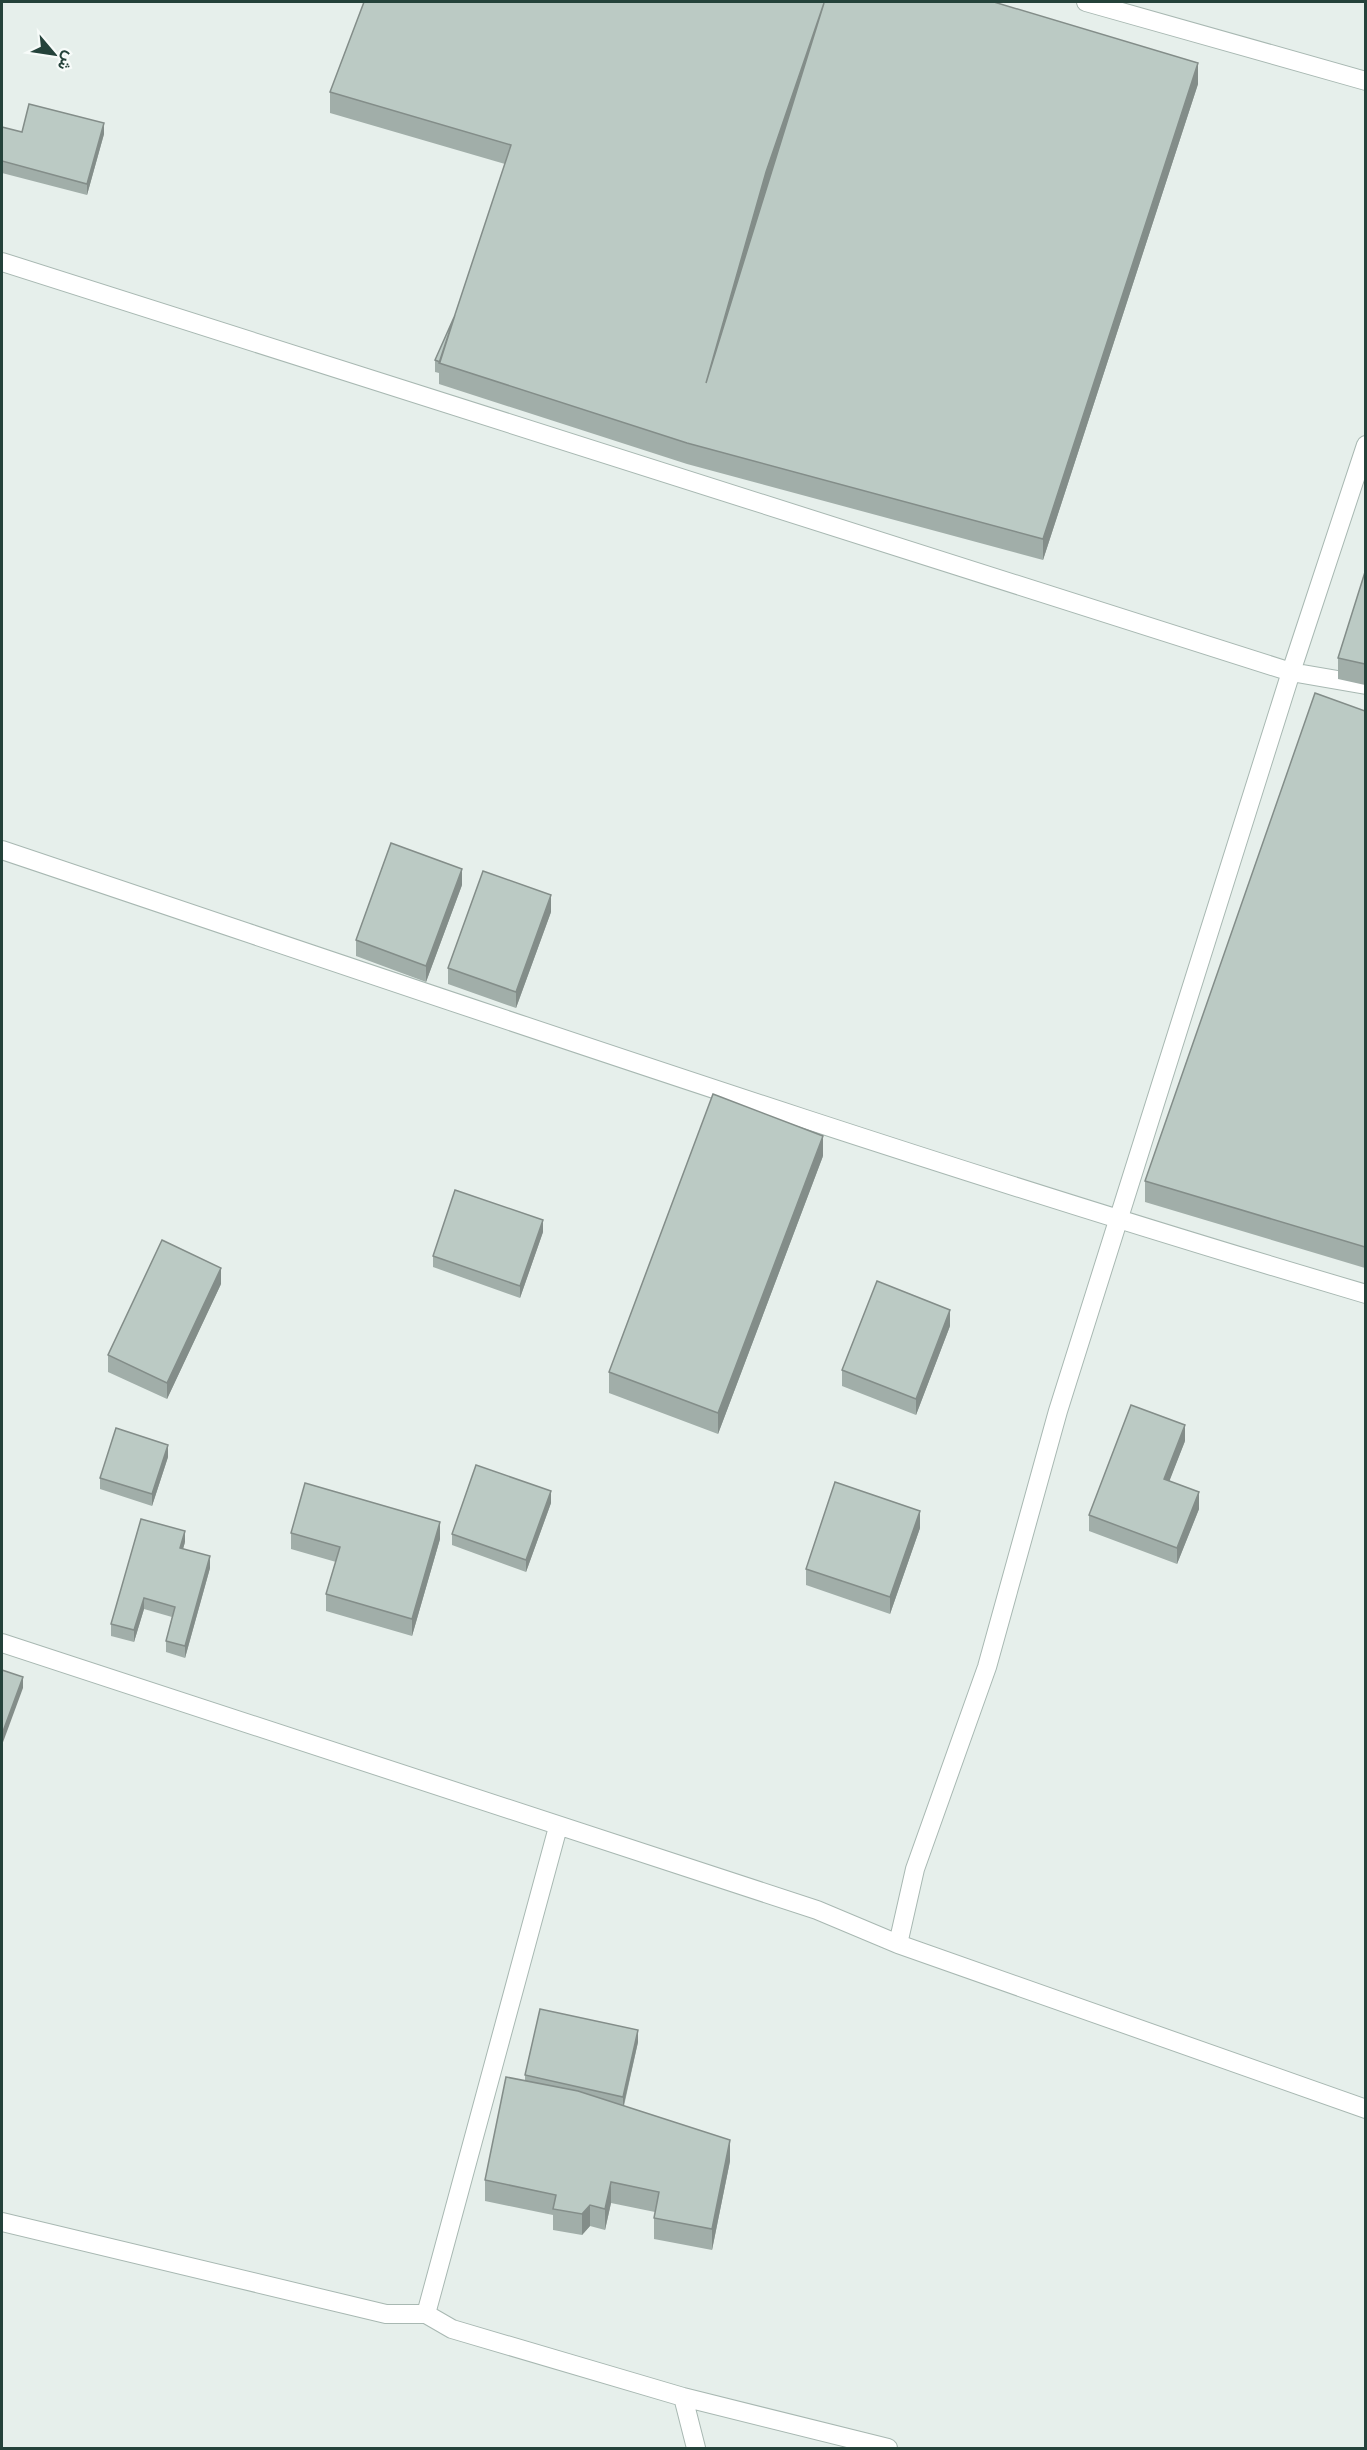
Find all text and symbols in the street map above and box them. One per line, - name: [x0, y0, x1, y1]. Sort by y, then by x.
- north arrow: [24, 24, 84, 84]
- text: ش: [54, 48, 80, 74]

